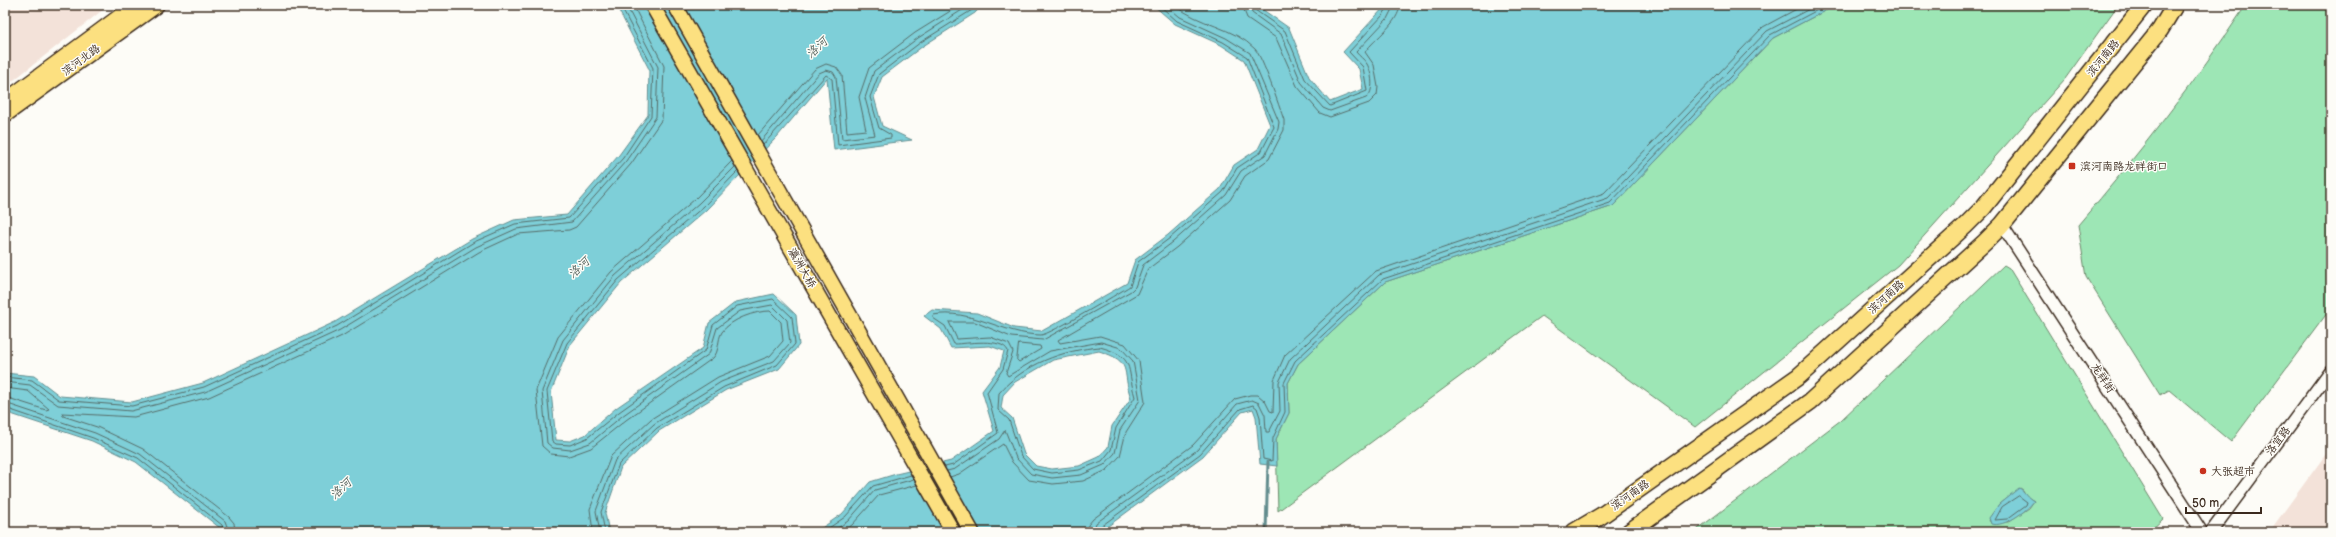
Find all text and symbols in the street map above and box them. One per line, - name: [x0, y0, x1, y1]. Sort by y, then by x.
- water label: 洛河: [803, 33, 832, 62]
- street label: 滨河南路: [2084, 37, 2122, 79]
- street label: 滨河北路: [59, 42, 103, 78]
- place label: 滨河南路龙祥街口: [2080, 160, 2168, 173]
- marker: 滨河南路龙祥街口: [2067, 161, 2077, 171]
- street label: 瀛洲大桥: [785, 246, 819, 290]
- water label: 洛河: [565, 253, 594, 282]
- street label: 滨河南路: [1865, 277, 1907, 317]
- street label: 龙祥街: [2089, 361, 2118, 396]
- street label: 洛宜路: [2263, 424, 2293, 458]
- place label: 大张超市: [2211, 465, 2255, 478]
- marker: 大张超市: [2198, 466, 2208, 476]
- water label: 洛河: [327, 474, 356, 503]
- street label: 滨河南路: [1608, 477, 1652, 513]
- scale bar: [2186, 489, 2261, 515]
- text: 50 m: [2192, 496, 2219, 511]

